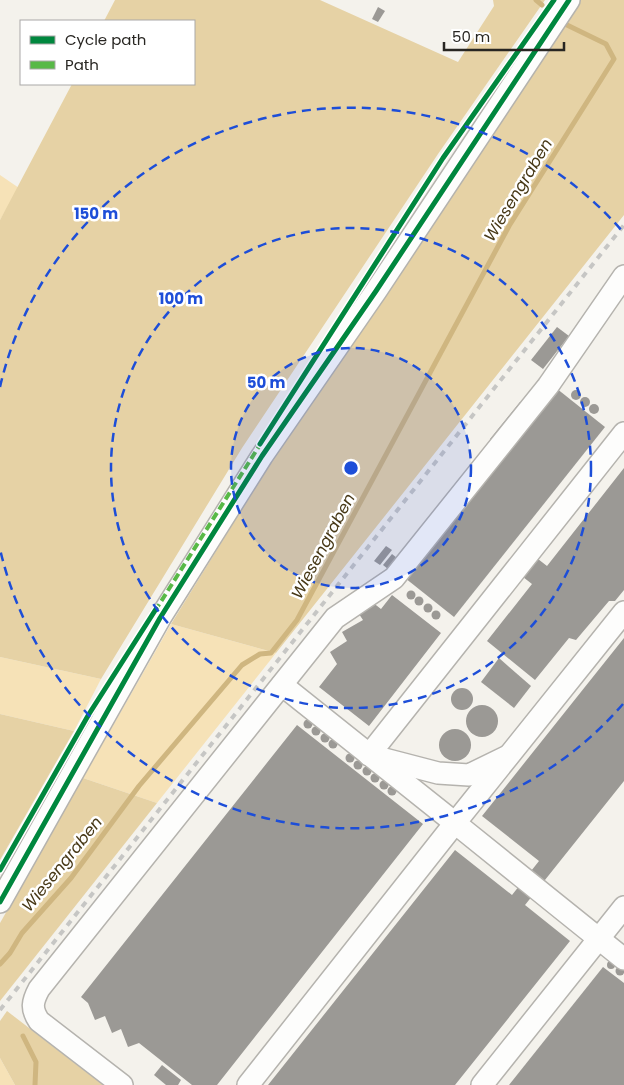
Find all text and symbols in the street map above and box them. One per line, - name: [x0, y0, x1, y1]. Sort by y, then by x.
- legend: [20, 20, 195, 85]
- scale bar: [444, 20, 564, 52]
- text: 50 m: [452, 26, 490, 47]
- text: Cycle path: [65, 29, 146, 50]
- text: Path: [65, 54, 99, 75]
- water label: Wiesengraben: [478, 134, 558, 246]
- text: 150 m: [74, 203, 118, 224]
- text: 100 m: [159, 288, 203, 309]
- text: 50 m: [247, 372, 285, 393]
- centre of rings: [342, 459, 360, 477]
- water label: Wiesengraben: [285, 489, 361, 603]
- water label: Wiesengraben: [16, 811, 108, 917]

